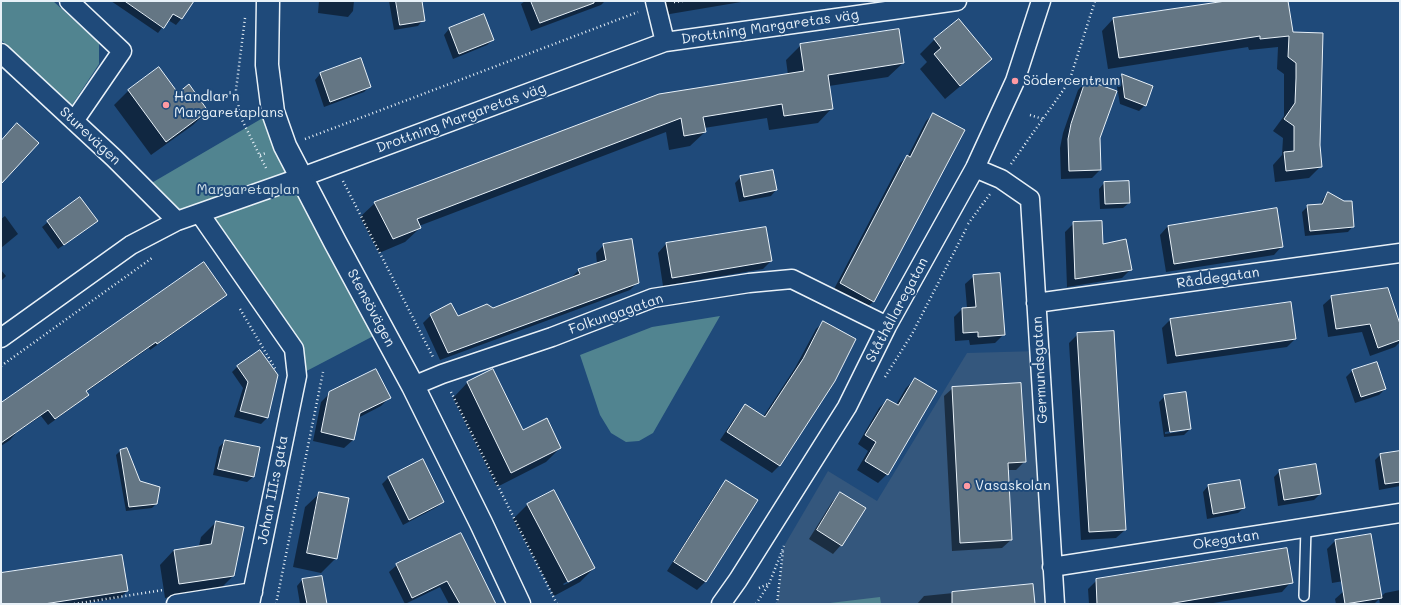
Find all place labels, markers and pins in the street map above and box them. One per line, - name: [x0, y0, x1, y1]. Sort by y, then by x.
- place label: Södercentrum: [1023, 73, 1120, 89]
- marker: Södercentrum: [1010, 76, 1020, 86]
- place label: Handlar'n Margaretaplans: [174, 89, 284, 122]
- marker: Handlar'n Margaretaplans: [161, 100, 171, 110]
- place label: Vasaskolan: [975, 478, 1051, 494]
- marker: Vasaskolan: [962, 481, 972, 491]

